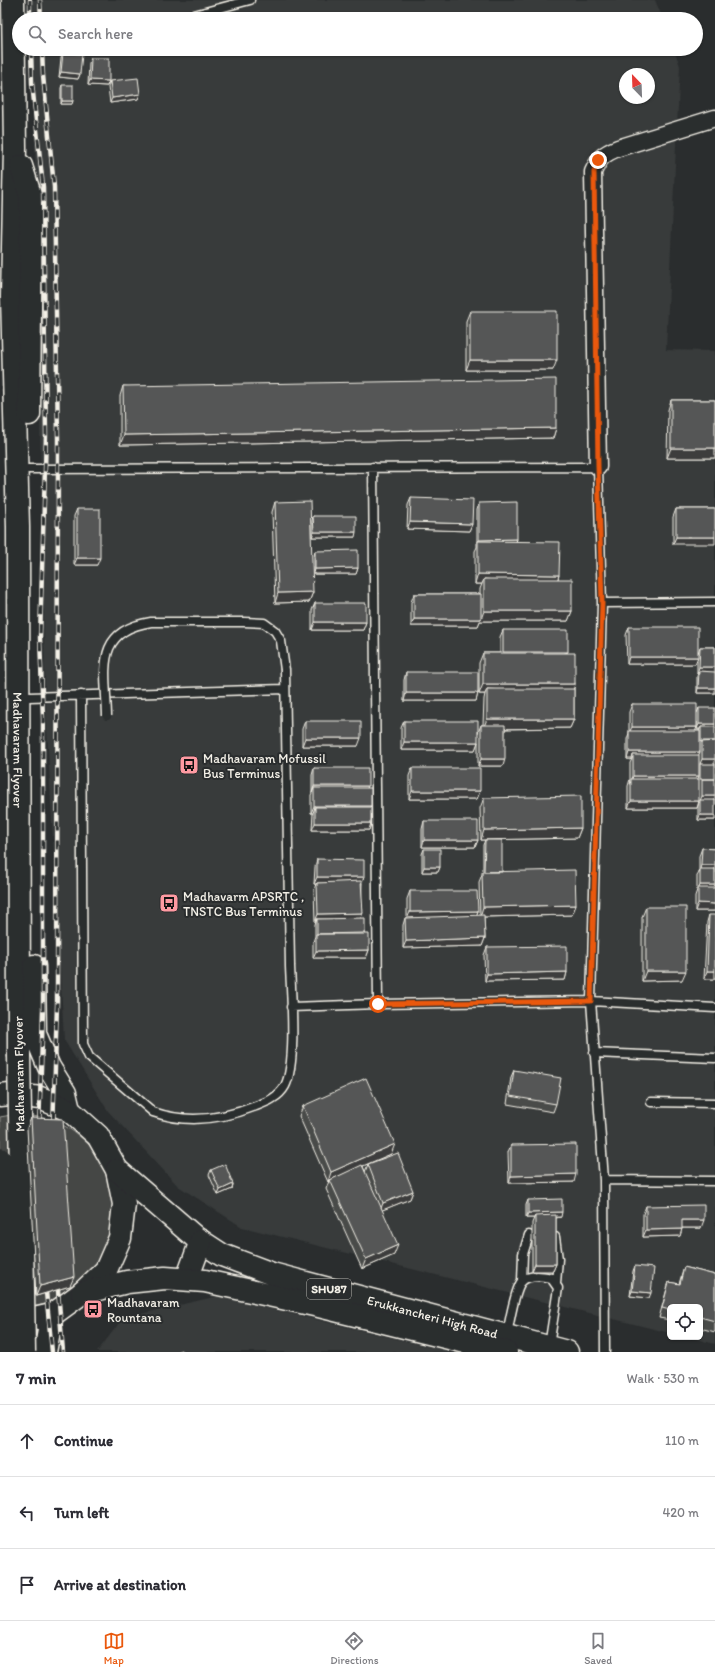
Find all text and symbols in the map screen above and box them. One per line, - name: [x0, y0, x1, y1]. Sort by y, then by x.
- search box: [12, 12, 703, 56]
- icon: search: [26, 23, 48, 45]
- text: Search here: [58, 25, 133, 43]
- north arrow: [619, 68, 655, 104]
- route end: [589, 151, 607, 169]
- street label: Madhavaram Flyover: [11, 692, 26, 809]
- place label: Madhavaram Mofussil Bus Terminus: [203, 751, 326, 781]
- bus stop icon: Madhavaram Mofussil Bus Terminus: [178, 754, 200, 776]
- place label: Madhavarm APSRTC , TNSTC Bus Terminus: [183, 889, 304, 919]
- bus stop icon: Madhavarm APSRTC , TNSTC Bus Terminus: [158, 892, 180, 914]
- route start: [369, 995, 387, 1013]
- street label: Madhavaram Flyover: [10, 1015, 28, 1132]
- road number: SHU87: [307, 1279, 351, 1299]
- street label: Erukkancheri High Road: [366, 1292, 500, 1341]
- place label: Madhavaram Rountana: [107, 1295, 180, 1325]
- bus stop icon: Madhavaram Rountana: [82, 1298, 104, 1320]
- map controls: [667, 1304, 703, 1340]
- button: locate: [667, 1304, 703, 1340]
- text: 7 min: [16, 1368, 56, 1388]
- text: Walk · 530 m: [627, 1371, 699, 1386]
- icon: ahead: [16, 1430, 38, 1452]
- text: Continue: [54, 1432, 113, 1450]
- text: 110 m: [665, 1433, 699, 1448]
- icon: left: [16, 1502, 38, 1524]
- text: Turn left: [54, 1504, 109, 1522]
- text: 420 m: [662, 1505, 699, 1520]
- icon: arrive: [16, 1574, 38, 1596]
- text: Arrive at destination: [54, 1576, 186, 1594]
- tab: Map: [103, 1630, 125, 1667]
- tab: Directions: [330, 1630, 379, 1667]
- tab: Saved: [584, 1630, 612, 1667]

